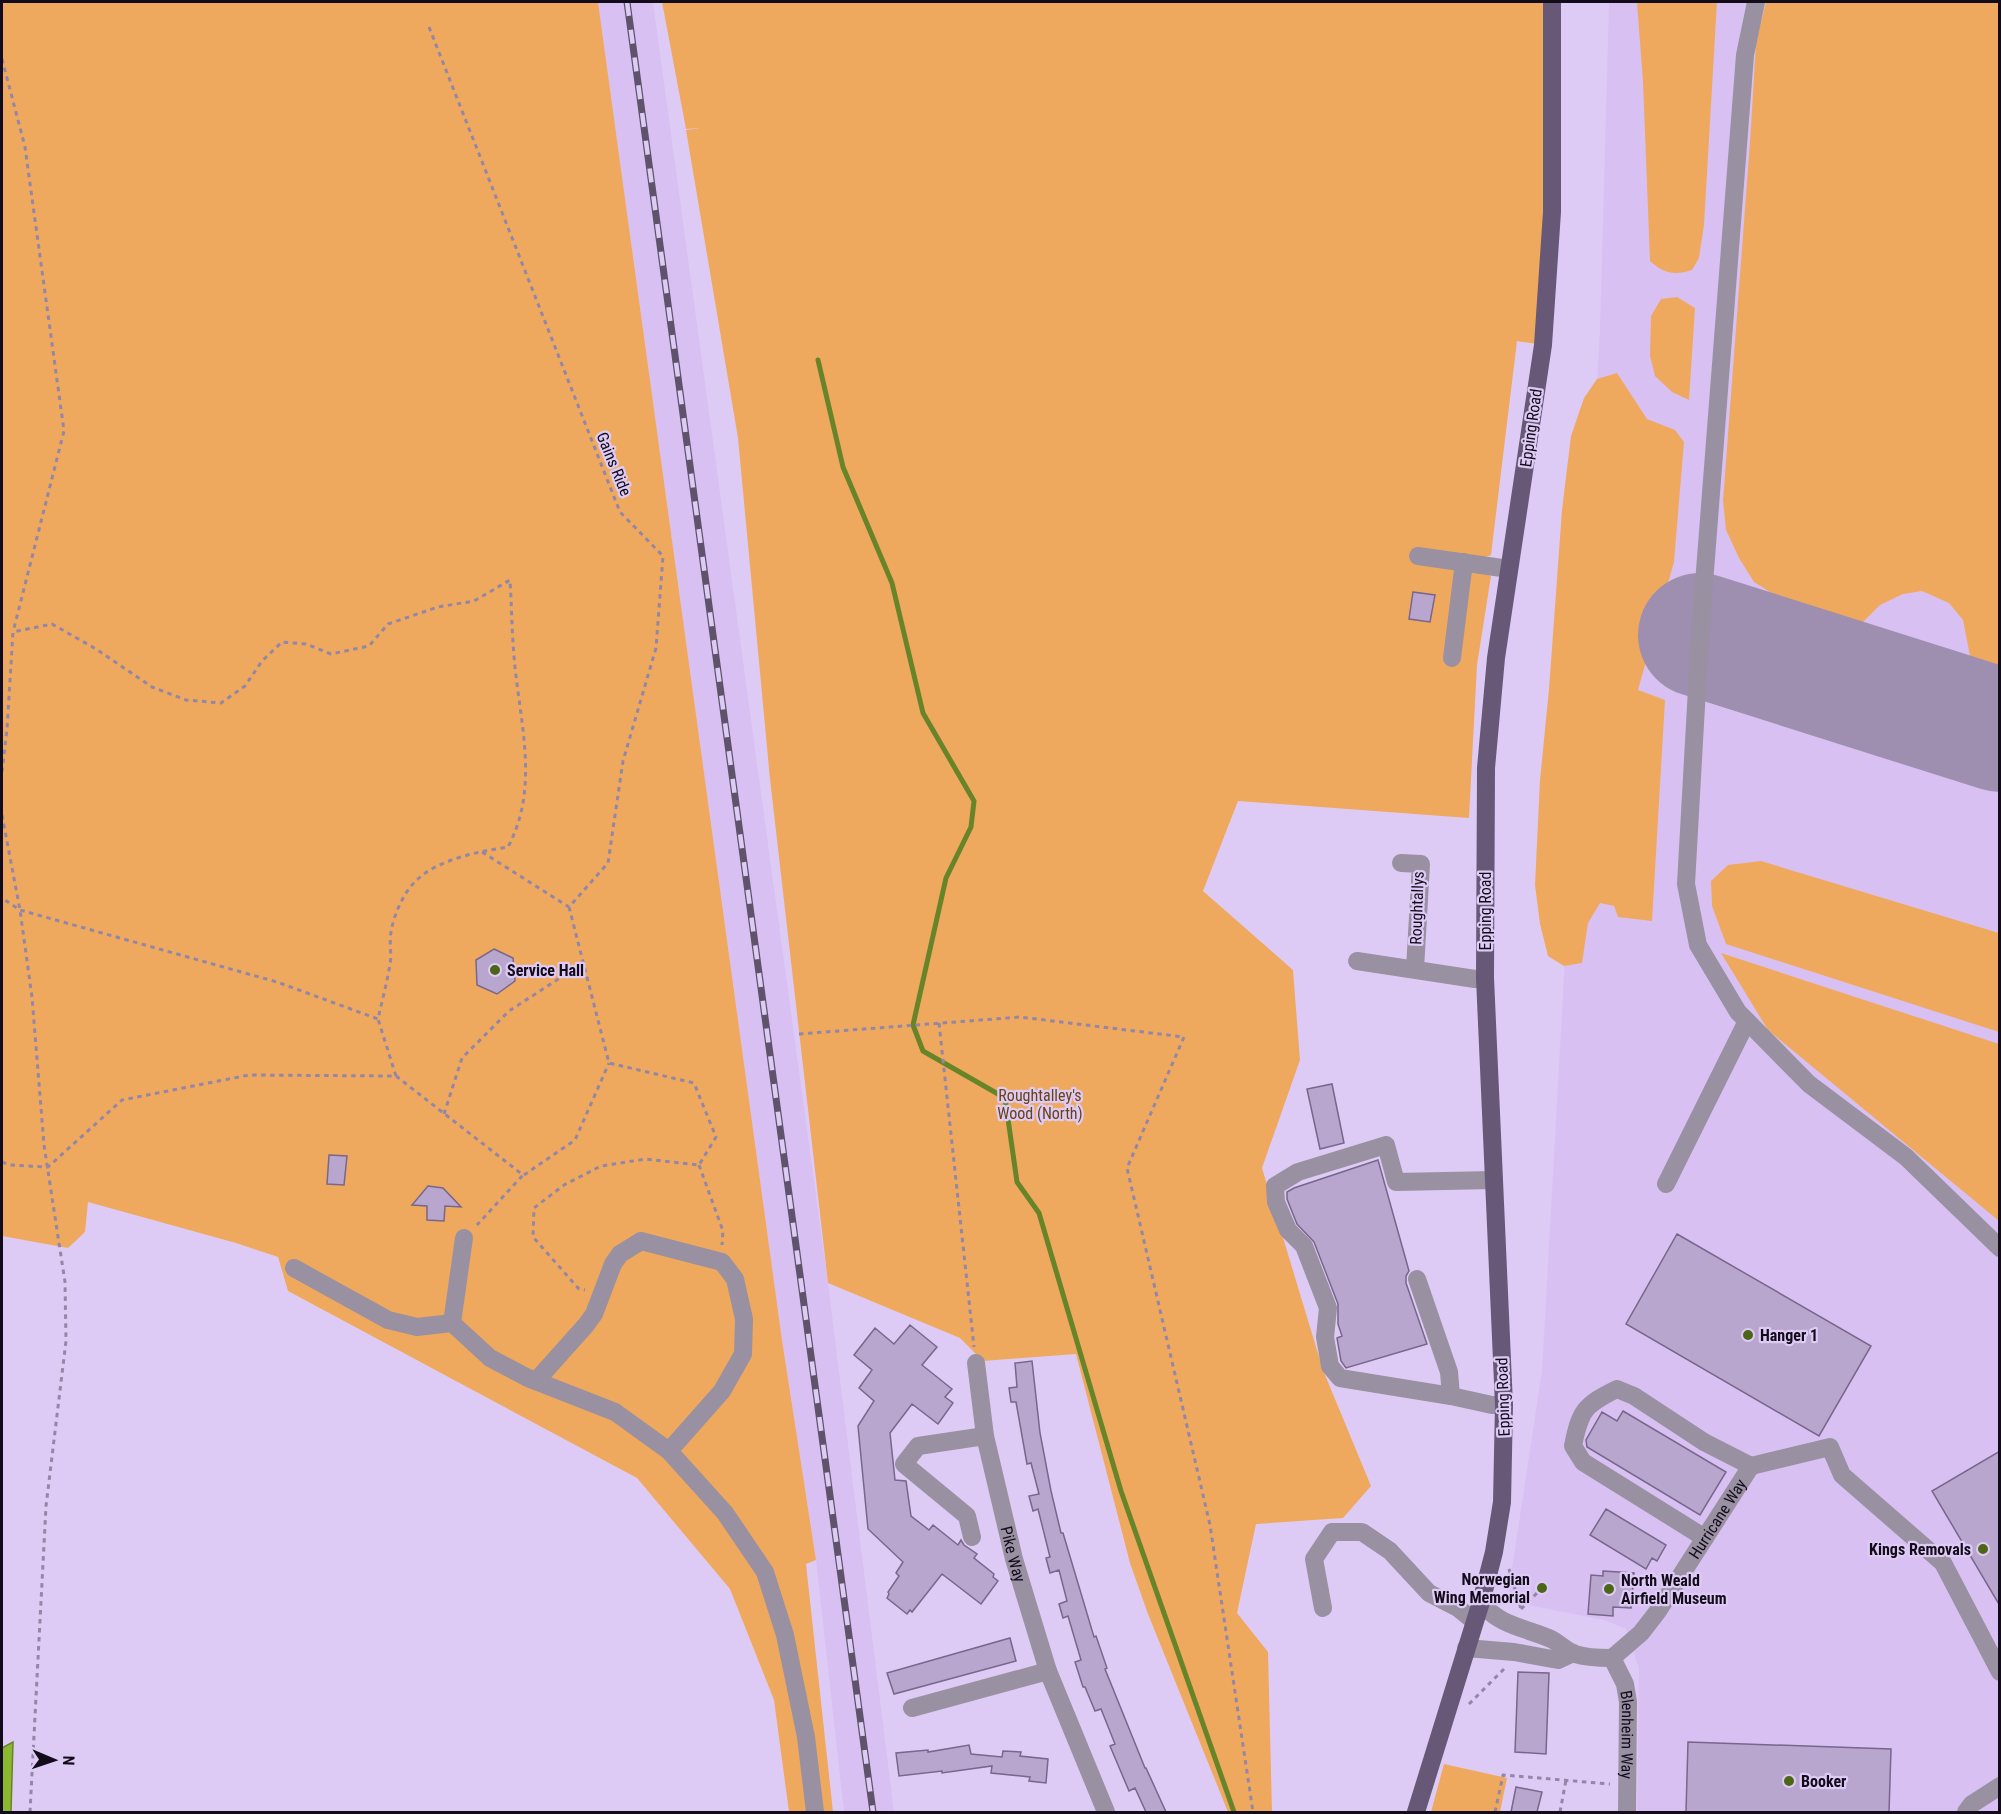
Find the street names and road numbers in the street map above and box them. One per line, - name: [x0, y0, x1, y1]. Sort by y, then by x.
- street label: Epping Road: [1516, 388, 1546, 468]
- street label: Gains Ride: [593, 429, 635, 499]
- street label: Roughtallys: [1406, 871, 1428, 945]
- street label: Epping Road: [1476, 872, 1495, 950]
- street label: Epping Road: [1492, 1357, 1514, 1437]
- street label: Hurricane Way: [1685, 1475, 1750, 1562]
- street label: Pike Way: [997, 1524, 1030, 1585]
- street label: Blenheim Way: [1617, 1689, 1638, 1779]

